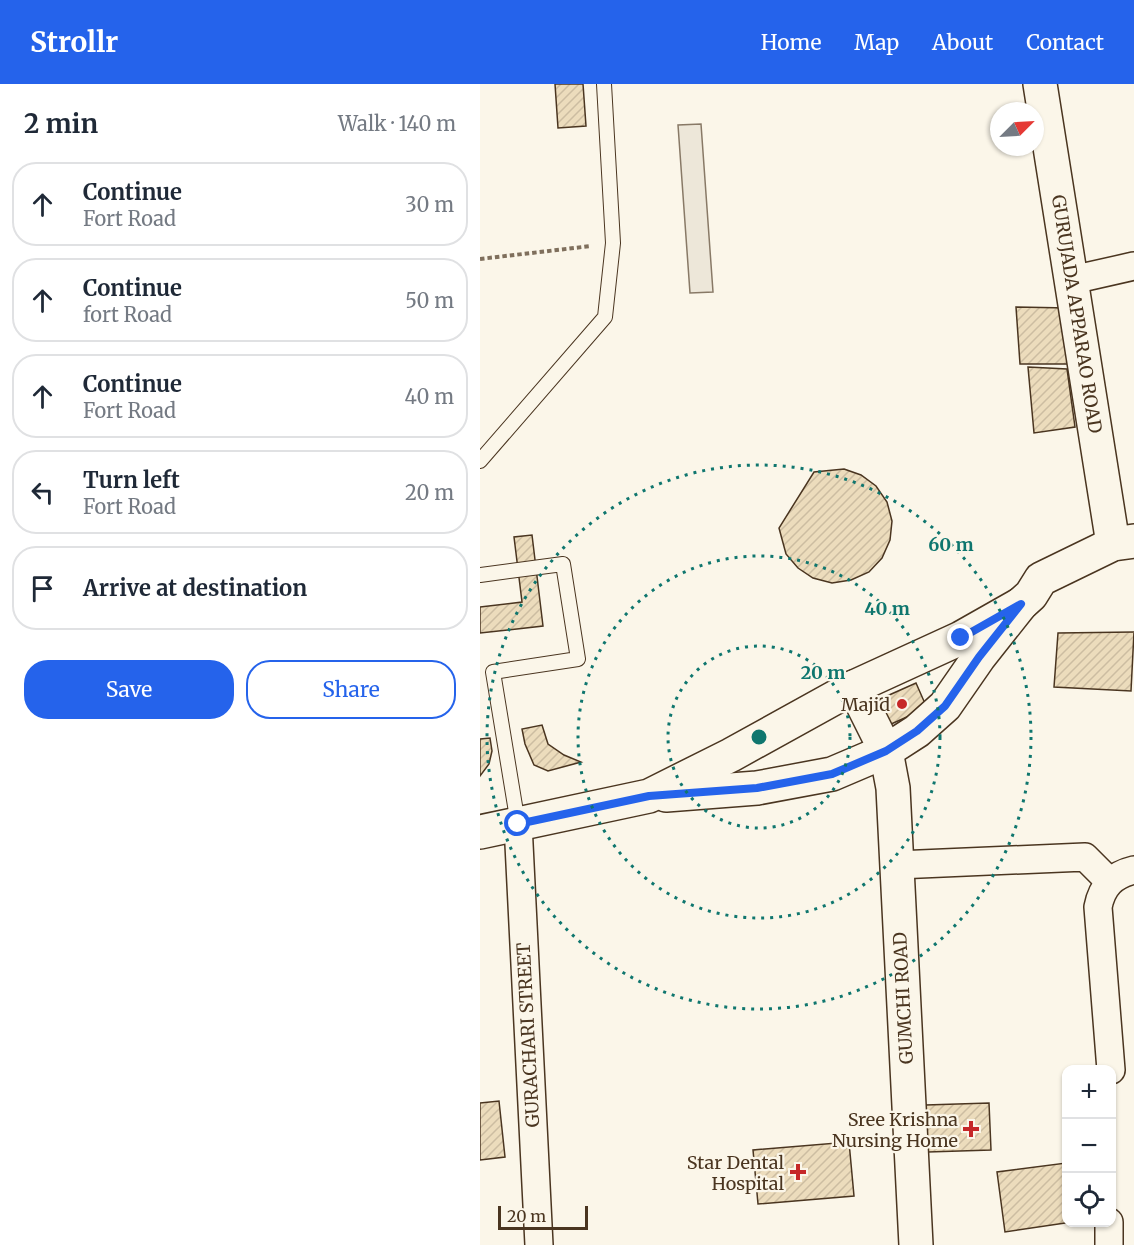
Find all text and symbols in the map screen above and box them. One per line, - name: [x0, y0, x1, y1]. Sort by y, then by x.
- text: Strollr: [30, 24, 118, 60]
- text: Home: [761, 29, 821, 56]
- text: Map: [854, 29, 899, 56]
- text: About: [932, 29, 993, 56]
- text: Contact: [1026, 29, 1104, 56]
- north arrow: [990, 102, 1044, 156]
- text: 2 min: [24, 107, 98, 140]
- text: Walk · 140 m: [338, 111, 456, 136]
- text: Continue: [83, 178, 182, 206]
- icon: ahead: [26, 188, 59, 221]
- text: 30 m: [405, 192, 454, 217]
- street label: GURUJADA APPARAO ROAD: [1047, 193, 1107, 435]
- text: Fort Road: [83, 206, 176, 231]
- text: Continue: [83, 274, 182, 302]
- icon: ahead: [26, 284, 59, 317]
- text: 50 m: [405, 288, 454, 313]
- text: fort Road: [83, 302, 172, 327]
- text: Continue: [83, 370, 182, 398]
- icon: ahead: [26, 380, 59, 413]
- text: 40 m: [404, 384, 454, 409]
- text: Fort Road: [83, 398, 176, 423]
- text: Turn left: [83, 466, 180, 494]
- icon: left: [26, 476, 59, 509]
- text: 20 m: [405, 480, 454, 505]
- text: Fort Road: [83, 494, 176, 519]
- text: 60 m: [928, 533, 974, 556]
- icon: arrive: [26, 572, 59, 605]
- text: Arrive at destination: [83, 574, 307, 602]
- text: 40 m: [864, 597, 910, 620]
- route end: [947, 624, 973, 650]
- button: Save: [24, 660, 234, 719]
- button: Share: [246, 660, 456, 719]
- text: 20 m: [801, 661, 845, 684]
- place label: Majid: [841, 693, 890, 716]
- marker: Majid: [895, 697, 909, 711]
- centre of rings: [749, 727, 769, 747]
- route start: [504, 810, 530, 836]
- street label: GUMCHI ROAD: [888, 931, 918, 1065]
- street label: GURACHARI STREET: [512, 942, 544, 1128]
- map controls: [1062, 1065, 1116, 1227]
- button: +: [1062, 1065, 1116, 1119]
- place label: Sree Krishna Nursing Home: [832, 1108, 958, 1152]
- button: −: [1062, 1119, 1116, 1173]
- marker: Sree Krishna Nursing Home: [962, 1120, 980, 1138]
- place label: Star Dental Hospital: [687, 1151, 784, 1195]
- marker: Star Dental Hospital: [789, 1163, 807, 1181]
- button: locate: [1062, 1173, 1116, 1227]
- scale bar: [498, 1203, 588, 1230]
- text: 20 m: [507, 1206, 546, 1226]

